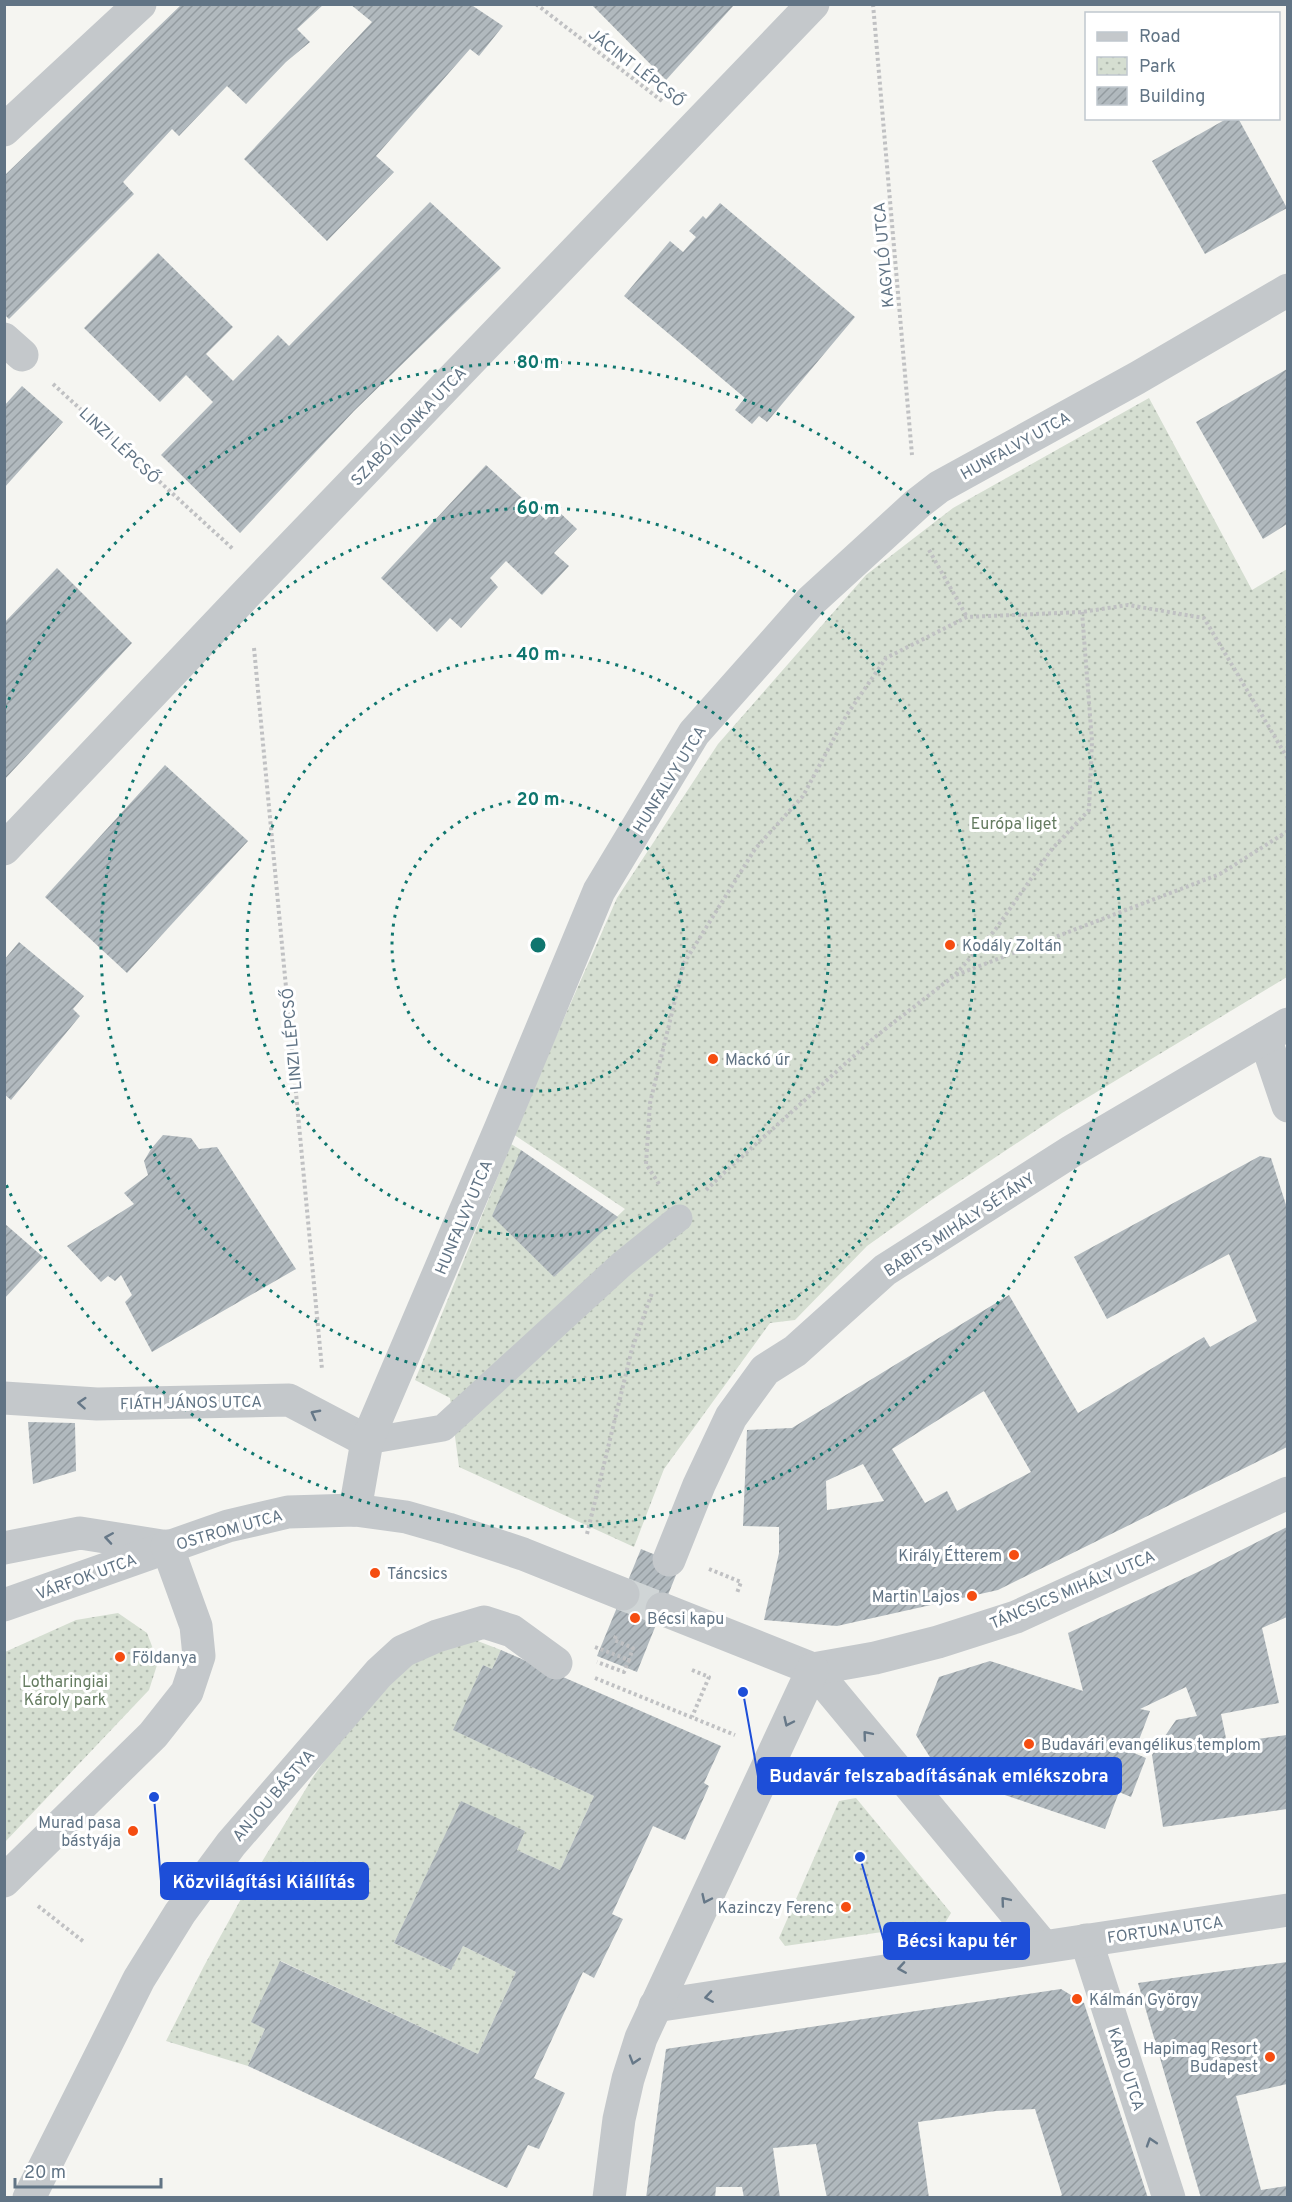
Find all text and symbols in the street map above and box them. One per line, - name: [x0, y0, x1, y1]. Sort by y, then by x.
- legend: [1085, 12, 1280, 120]
- street label: JÁCINT LÉPCSŐ: [584, 23, 689, 112]
- text: Road: [1139, 26, 1181, 49]
- text: Park: [1139, 56, 1176, 79]
- text: Building: [1139, 86, 1205, 109]
- street label: KAGYLÓ UTCA: [868, 201, 900, 309]
- text: 80 m: [516, 352, 560, 375]
- street label: SZABÓ ILONKA UTCA: [346, 362, 471, 491]
- street label: LINZI LÉPCSŐ: [74, 403, 164, 489]
- street label: HUNFALVY UTCA: [957, 408, 1075, 485]
- text: 60 m: [516, 498, 560, 521]
- text: 40 m: [516, 644, 560, 667]
- street label: HUNFALVY UTCA: [630, 723, 712, 837]
- text: 20 m: [516, 789, 560, 812]
- park label: Európa liget: [971, 815, 1057, 835]
- centre of rings: [528, 935, 548, 955]
- place label: Kodály Zoltán: [962, 937, 1062, 957]
- marker: Kodály Zoltán: [943, 938, 957, 952]
- street label: LINZI LÉPCSŐ: [277, 987, 307, 1091]
- place label: Mackó úr: [725, 1051, 790, 1071]
- marker: Mackó úr: [706, 1052, 720, 1066]
- street label: HUNFALVY UTCA: [432, 1157, 498, 1278]
- street label: BABITS MIHÁLY SÉTÁNY: [880, 1168, 1039, 1282]
- street label: FIÁTH JÁNOS UTCA: [120, 1391, 262, 1415]
- one-way arrow: [77, 1397, 86, 1410]
- one-way arrow: [311, 1410, 321, 1421]
- street label: OSTROM UTCA: [174, 1506, 285, 1556]
- one-way arrow: [104, 1532, 114, 1544]
- place label: Király Étterem: [898, 1545, 1002, 1567]
- street label: TÁNCSICS MIHÁLY UTCA: [986, 1545, 1159, 1635]
- street label: VÁRFOK UTCA: [33, 1548, 140, 1605]
- marker: Király Étterem: [1007, 1548, 1021, 1562]
- place label: Táncsics: [387, 1565, 448, 1585]
- marker: Táncsics: [368, 1566, 382, 1580]
- place label: Martin Lajos: [872, 1588, 960, 1608]
- marker: Martin Lajos: [965, 1589, 979, 1603]
- place label: Bécsi kapu: [647, 1610, 724, 1630]
- marker: Bécsi kapu: [628, 1611, 642, 1625]
- place label: Földanya: [132, 1649, 197, 1669]
- marker: Földanya: [113, 1650, 127, 1664]
- park label: Lotharingiai Károly park: [22, 1673, 108, 1711]
- one-way arrow: [784, 1716, 796, 1727]
- one-way arrow: [864, 1731, 875, 1742]
- place label: Budavári evangélikus templom: [1041, 1736, 1261, 1756]
- marker: Budavári evangélikus templom: [1022, 1737, 1036, 1751]
- street label: ANJOU BÁSTYA: [228, 1745, 320, 1846]
- callout: Budavár felszabadításának emlékszobra: [758, 1758, 1121, 1794]
- text: Budavár felszabadításának emlékszobra: [769, 1766, 1109, 1789]
- place label: Murad pasa bástyája: [38, 1814, 121, 1852]
- marker: Murad pasa bástyája: [126, 1824, 140, 1838]
- callout: Közvilágítási Kiállítás: [161, 1863, 368, 1899]
- text: Közvilágítási Kiállítás: [173, 1872, 355, 1895]
- one-way arrow: [701, 1892, 713, 1903]
- one-way arrow: [1002, 1897, 1013, 1908]
- place label: Kazinczy Ferenc: [718, 1899, 834, 1919]
- marker: Kazinczy Ferenc: [839, 1900, 853, 1914]
- street label: FORTUNA UTCA: [1106, 1913, 1225, 1949]
- callout: Bécsi kapu tér: [884, 1923, 1029, 1959]
- text: Bécsi kapu tér: [897, 1931, 1018, 1954]
- one-way arrow: [897, 1961, 907, 1974]
- one-way arrow: [704, 1991, 714, 2003]
- place label: Kálmán György: [1089, 1991, 1199, 2011]
- marker: Kálmán György: [1070, 1992, 1084, 2006]
- street label: KARD UTCA: [1102, 2025, 1148, 2114]
- place label: Hapimag Resort Budapest: [1143, 2040, 1258, 2078]
- marker: Hapimag Resort Budapest: [1263, 2050, 1277, 2064]
- one-way arrow: [629, 2054, 641, 2065]
- one-way arrow: [1145, 2137, 1158, 2148]
- scale bar: [15, 2151, 160, 2189]
- text: 20 m: [24, 2162, 66, 2185]

